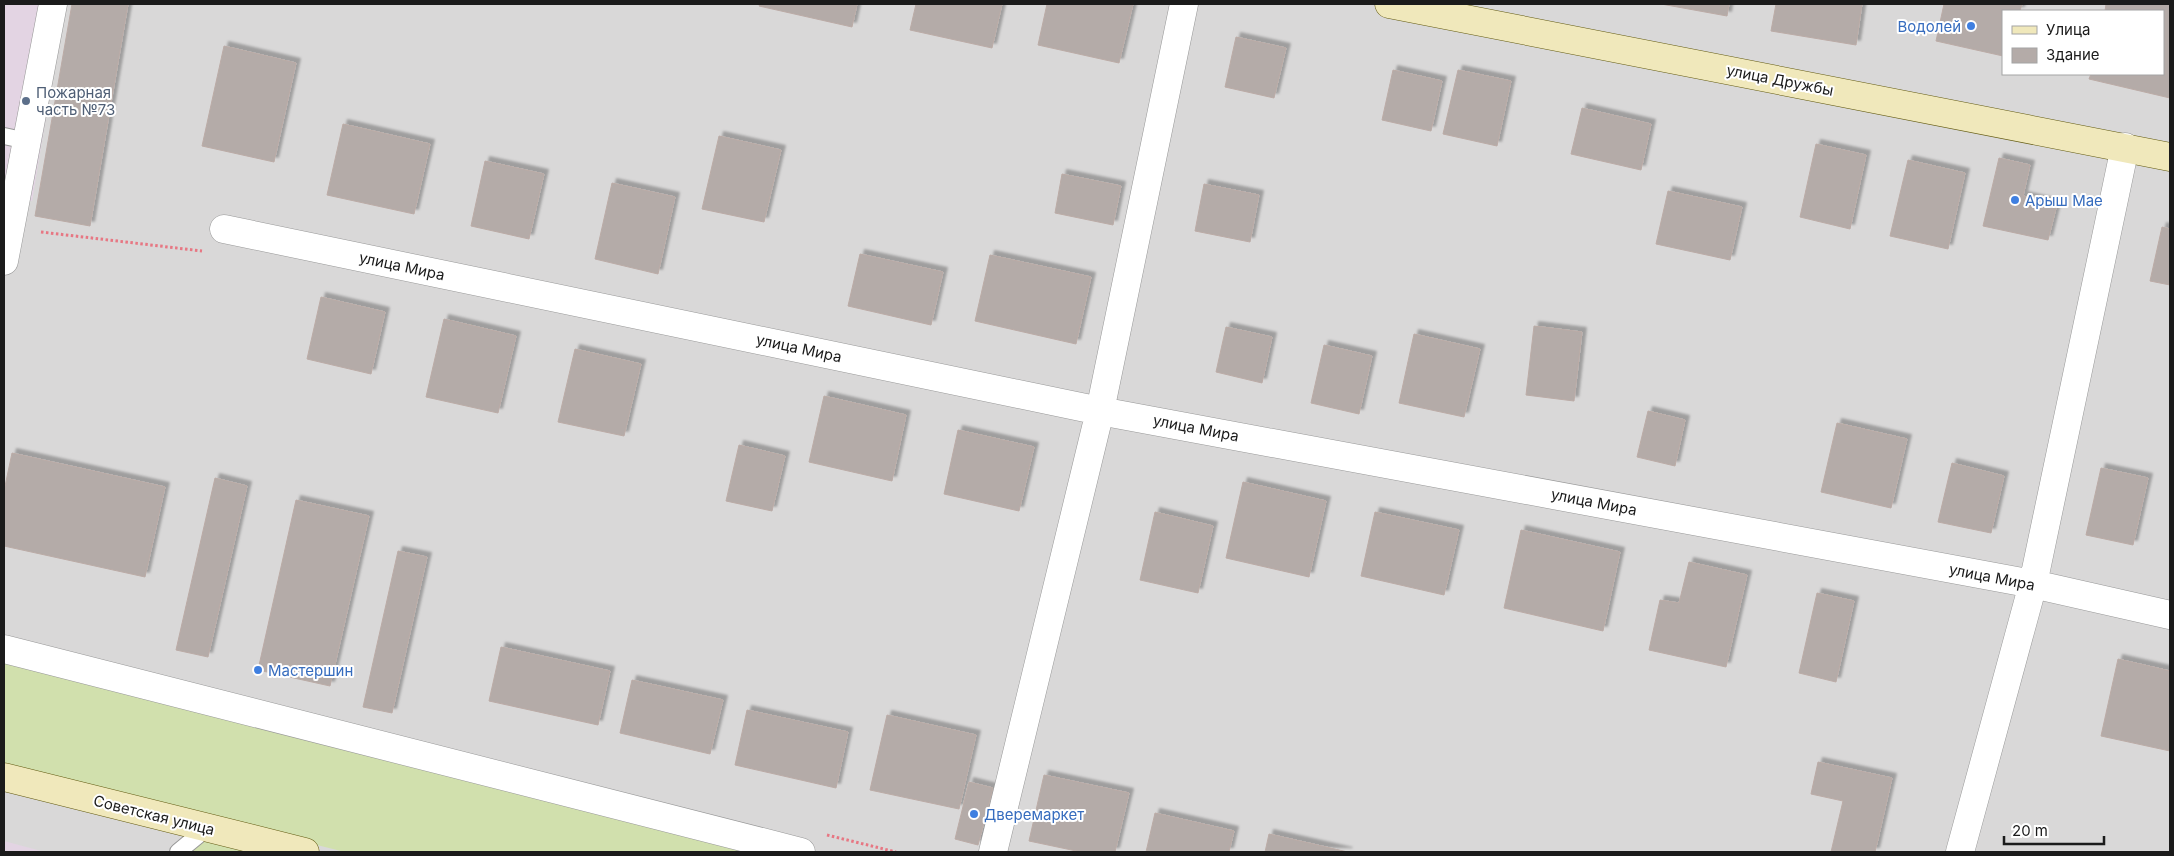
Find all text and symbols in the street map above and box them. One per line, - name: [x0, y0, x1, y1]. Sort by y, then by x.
- legend: [2002, 10, 2164, 75]
- place label: Водолей: [1898, 17, 1961, 36]
- marker: Водолей: [1965, 20, 1977, 32]
- text: Улица: [2046, 20, 2090, 39]
- text: Здание: [2046, 45, 2100, 64]
- street label: улица Дружбы: [1725, 60, 1835, 100]
- place label: Пожарная часть №73: [36, 83, 115, 119]
- marker: Пожарная часть №73: [20, 95, 32, 107]
- place label: Арыш Мае: [2025, 191, 2103, 210]
- marker: Арыш Мае: [2009, 194, 2021, 206]
- street label: улица Мира: [357, 248, 447, 284]
- street label: улица Мира: [754, 330, 844, 366]
- street label: улица Мира: [1151, 410, 1241, 446]
- street label: улица Мира: [1549, 484, 1639, 520]
- street label: улица Мира: [1947, 559, 2037, 595]
- place label: Мастершин: [268, 661, 353, 680]
- marker: Мастершин: [252, 664, 264, 676]
- street label: Советская улица: [91, 791, 217, 839]
- place label: Дверемаркет: [984, 805, 1084, 824]
- marker: Дверемаркет: [968, 808, 980, 820]
- scale bar: [2004, 814, 2104, 846]
- text: 20 m: [2012, 821, 2048, 840]

